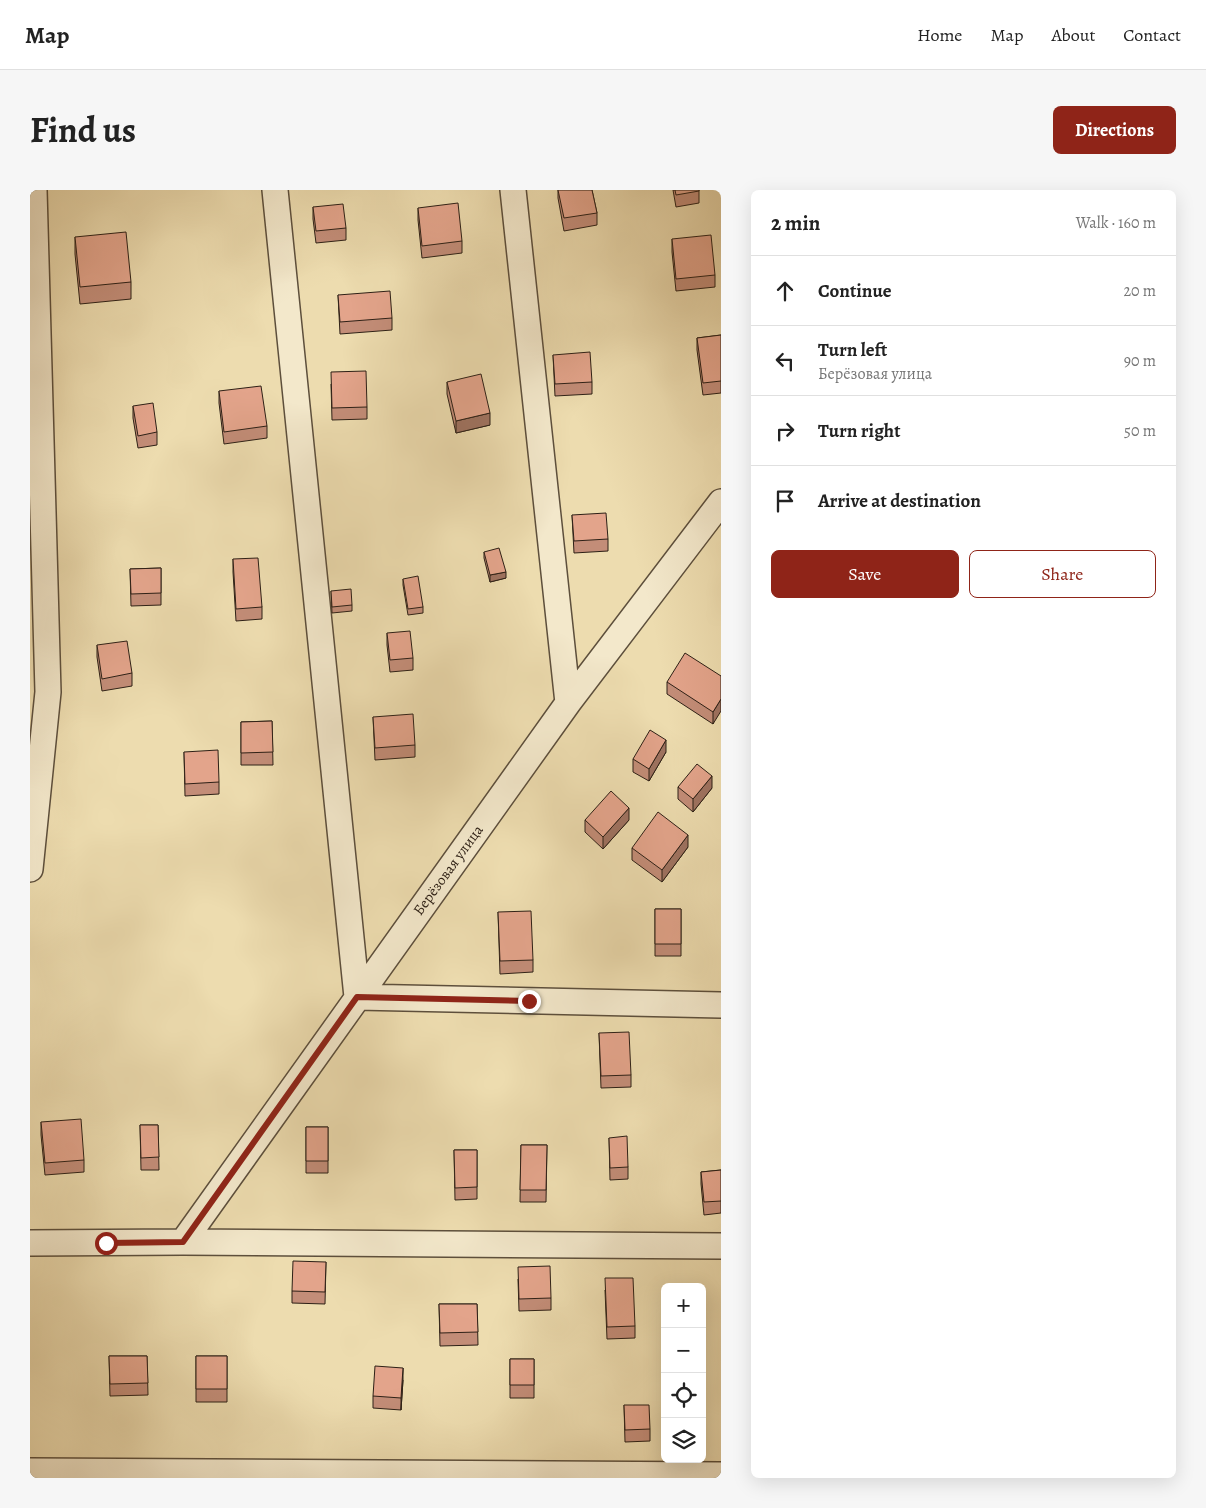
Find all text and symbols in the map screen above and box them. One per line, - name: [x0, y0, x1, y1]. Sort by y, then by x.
- text: Map: [25, 19, 69, 51]
- text: Home: [917, 23, 962, 47]
- text: Map: [990, 23, 1023, 47]
- text: About: [1051, 23, 1095, 47]
- text: Contact: [1123, 23, 1181, 47]
- text: Find us: [30, 106, 136, 154]
- button: Directions: [1053, 106, 1176, 154]
- text: 2 min: [771, 209, 820, 237]
- text: Walk · 160 m: [1076, 212, 1156, 234]
- icon: ahead: [771, 277, 799, 305]
- text: Continue: [818, 278, 892, 304]
- text: 20 m: [1123, 280, 1156, 302]
- text: Turn left: [818, 337, 887, 363]
- icon: left: [771, 347, 799, 375]
- text: 90 m: [1124, 350, 1156, 372]
- text: Берёзовая улица: [818, 363, 932, 385]
- icon: right: [771, 417, 799, 445]
- text: Turn right: [818, 418, 900, 444]
- text: 50 m: [1124, 420, 1156, 442]
- icon: arrive: [771, 487, 799, 515]
- text: Arrive at destination: [818, 488, 981, 514]
- button: Save: [771, 550, 959, 598]
- button: Share: [969, 550, 1156, 598]
- street label: Берёзовая улица: [408, 821, 488, 919]
- route end: [518, 990, 541, 1013]
- route start: [95, 1232, 118, 1255]
- map controls: [661, 1283, 706, 1463]
- button: +: [661, 1283, 706, 1328]
- button: −: [661, 1328, 706, 1373]
- button: locate: [661, 1373, 706, 1418]
- button: layers: [661, 1418, 706, 1463]

